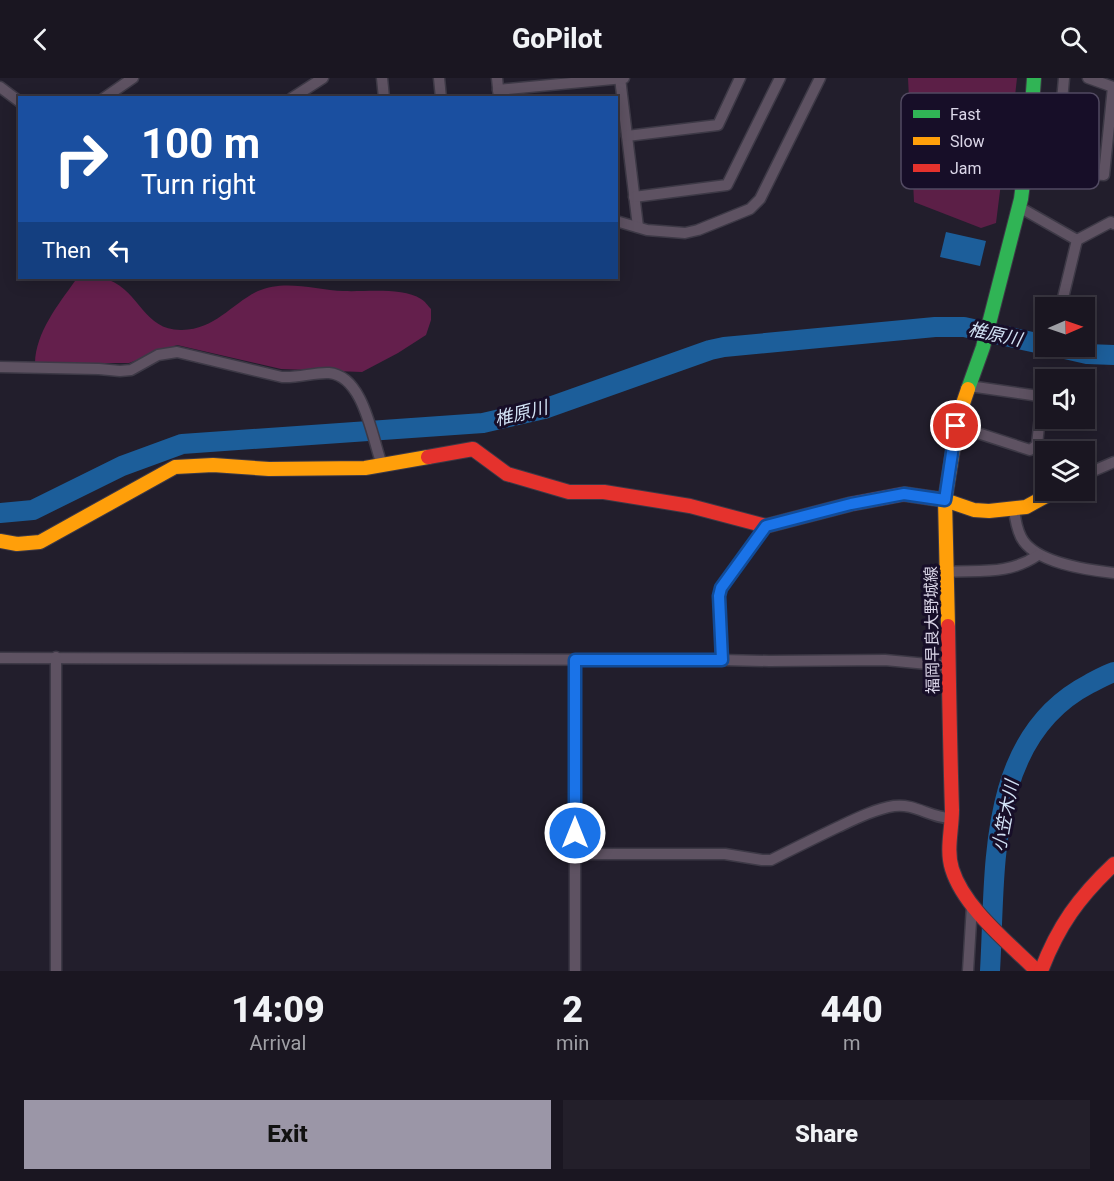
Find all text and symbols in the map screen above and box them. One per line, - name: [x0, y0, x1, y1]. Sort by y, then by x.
- icon: back: [24, 23, 57, 56]
- text: GoPilot: [512, 23, 602, 55]
- icon: search: [1057, 23, 1090, 56]
- legend: [901, 93, 1099, 189]
- text: Fast: [950, 105, 981, 124]
- text: 100 m: [141, 119, 260, 168]
- icon: right: [42, 120, 120, 198]
- text: Slow: [950, 132, 985, 151]
- text: Jam: [950, 159, 982, 178]
- text: Turn right: [141, 169, 256, 201]
- icon: left: [103, 234, 136, 267]
- text: Then: [42, 238, 91, 263]
- north arrow: [1035, 297, 1095, 357]
- map controls: [1035, 297, 1095, 501]
- water label: 椎原川: [966, 318, 1026, 350]
- button: sound: [1035, 369, 1095, 429]
- water label: 椎原川: [492, 396, 552, 430]
- pin: [930, 400, 981, 451]
- icon: arrive: [939, 409, 972, 442]
- button: layers: [1035, 441, 1095, 501]
- street label: 福岡早良大野城線: [921, 566, 943, 694]
- water label: 小笠木川: [988, 777, 1023, 853]
- position arrow: [543, 801, 607, 865]
- text: 14:09: [231, 989, 325, 1031]
- text: 2: [562, 989, 583, 1031]
- text: 440: [821, 989, 883, 1031]
- text: Arrival: [250, 1031, 306, 1055]
- text: min: [556, 1031, 589, 1055]
- text: m: [843, 1031, 860, 1055]
- button: Exit: [24, 1100, 551, 1169]
- button: Share: [563, 1100, 1090, 1169]

